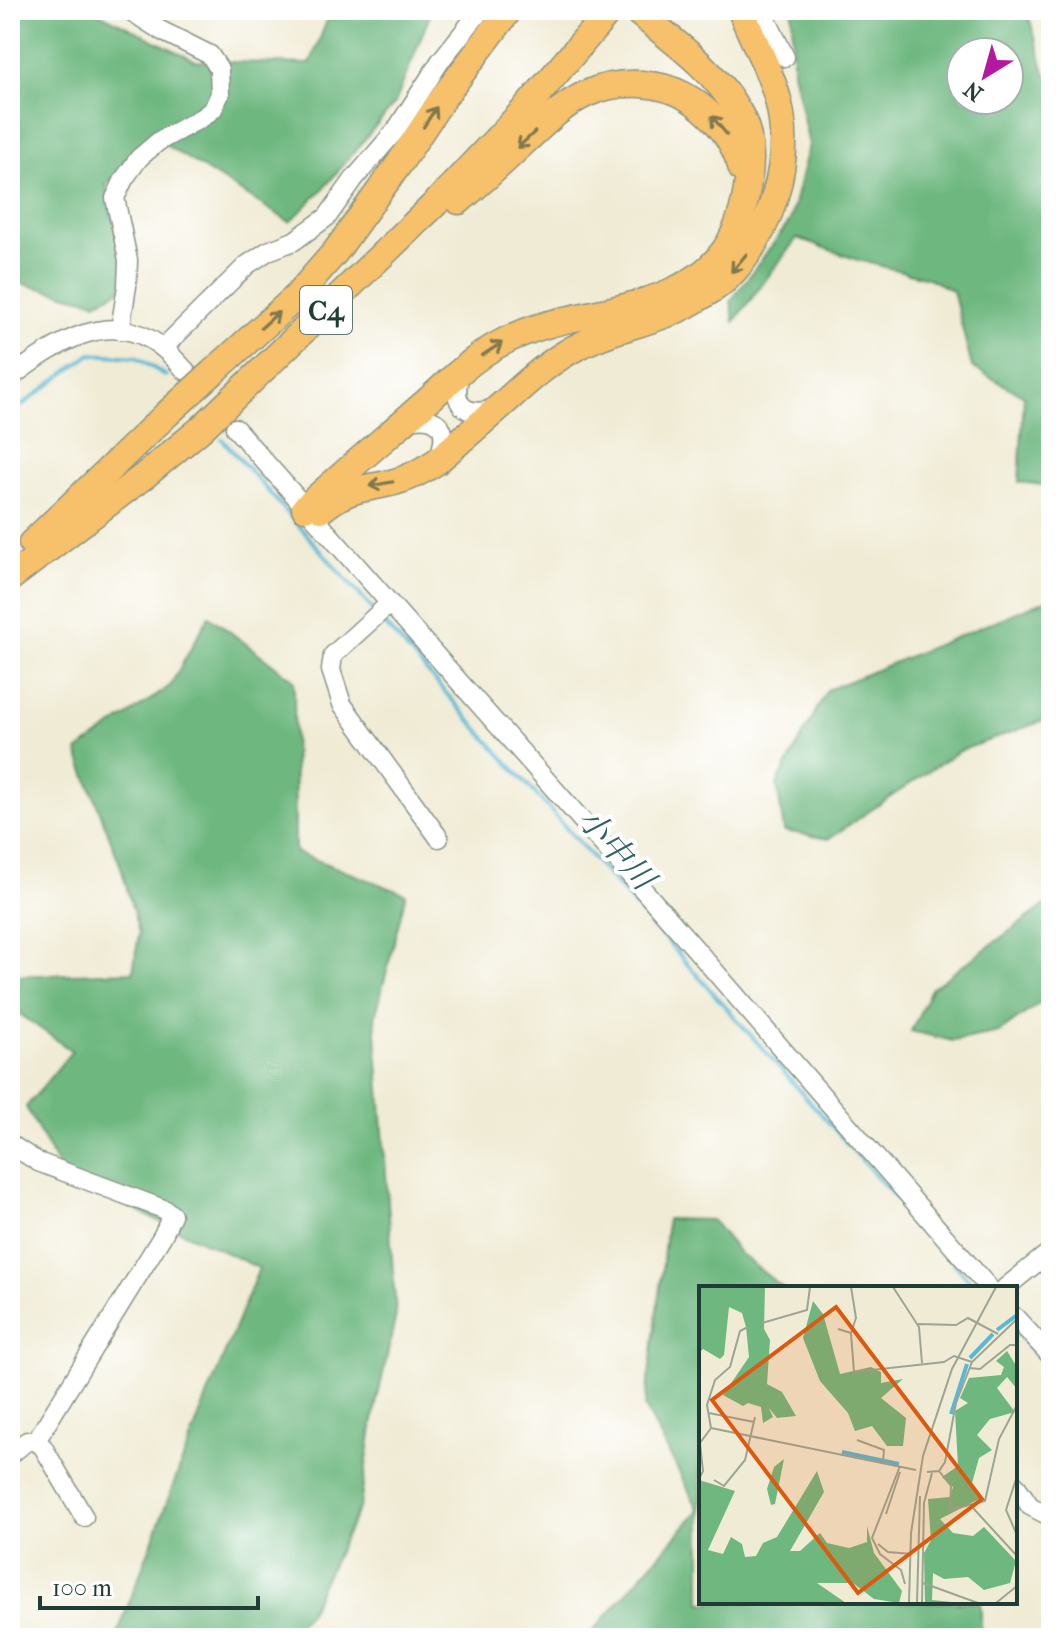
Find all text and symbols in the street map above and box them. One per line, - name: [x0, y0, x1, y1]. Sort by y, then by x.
- north arrow: [945, 36, 1025, 116]
- text: N: [959, 76, 988, 107]
- one-way arrow: [422, 106, 439, 128]
- one-way arrow: [710, 116, 728, 136]
- one-way arrow: [517, 131, 537, 149]
- one-way arrow: [730, 253, 748, 273]
- road number: C4: [300, 286, 352, 334]
- one-way arrow: [259, 311, 280, 330]
- one-way arrow: [480, 340, 503, 356]
- one-way arrow: [369, 477, 394, 492]
- water label: 小中川: [570, 801, 664, 899]
- inset map: [699, 1286, 1017, 1604]
- scale bar: [40, 1560, 258, 1610]
- text: 100 m: [52, 1574, 112, 1602]

